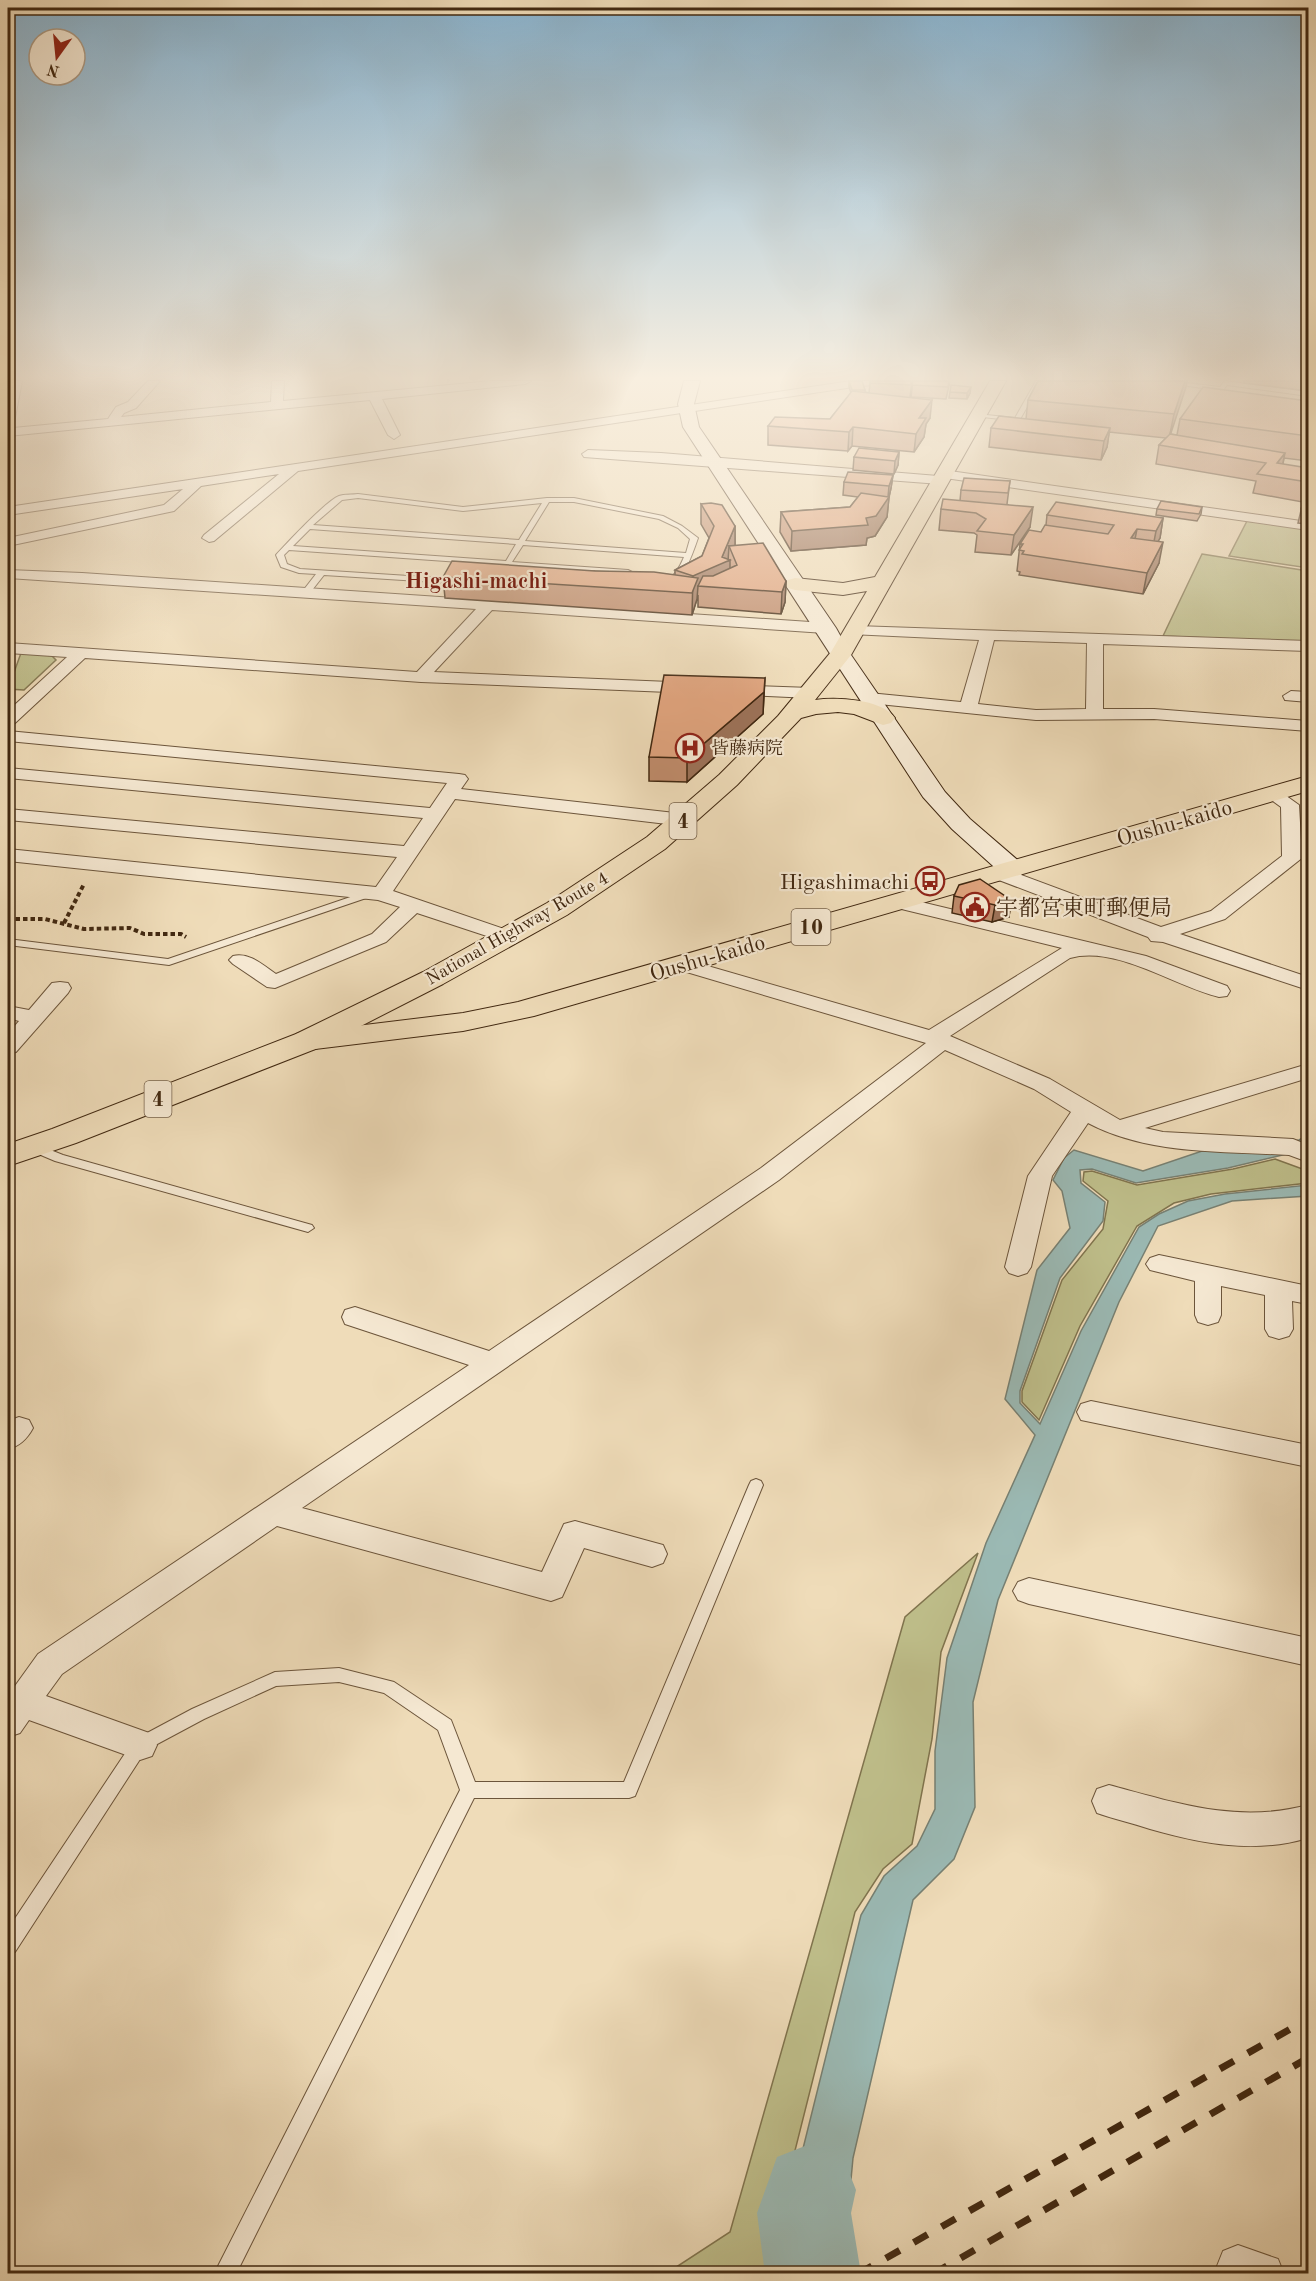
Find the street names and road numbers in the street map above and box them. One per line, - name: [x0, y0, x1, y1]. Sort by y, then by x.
- street label: Oushu-kaido: [1114, 797, 1235, 851]
- road number: 4: [670, 803, 696, 839]
- street label: National Highway Route 4: [423, 869, 612, 989]
- road number: 10: [792, 909, 830, 945]
- street label: Oushu-kaido: [647, 932, 768, 986]
- road number: 4: [144, 1081, 172, 1117]

